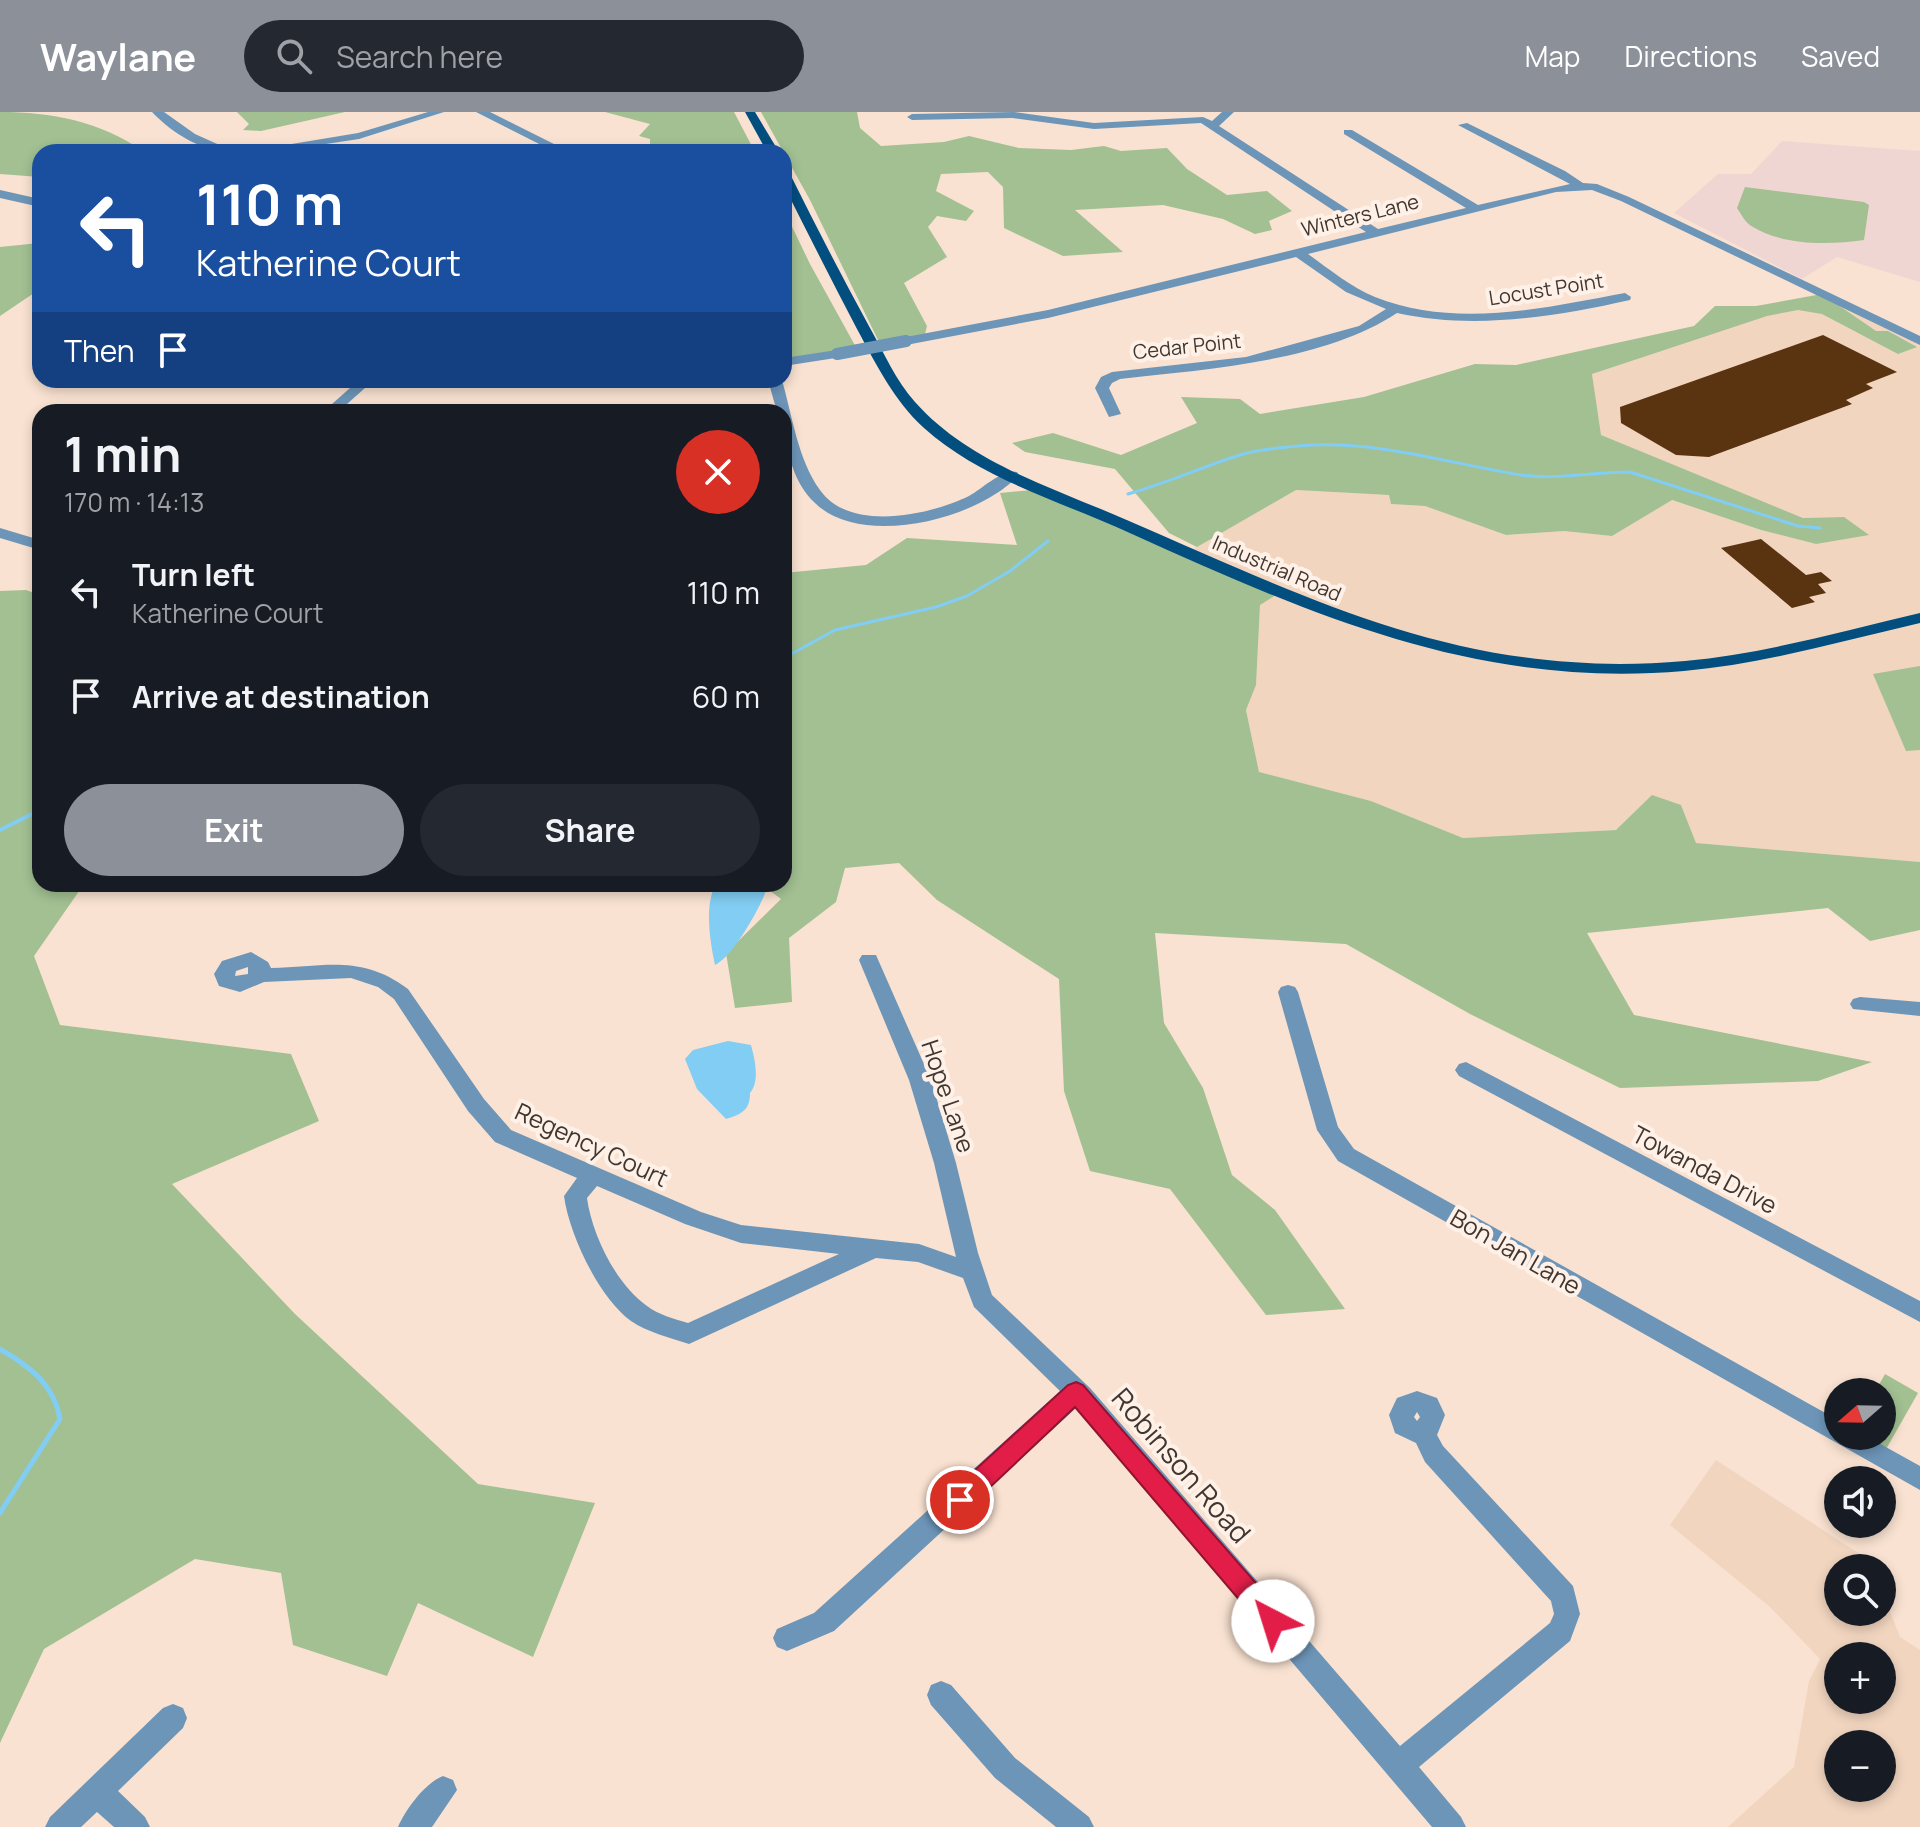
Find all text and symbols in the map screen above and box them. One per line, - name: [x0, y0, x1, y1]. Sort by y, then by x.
- search box: [244, 20, 804, 92]
- text: Waylane: [40, 30, 196, 82]
- icon: search: [272, 34, 316, 78]
- text: Search here: [336, 36, 503, 77]
- text: Map: [1525, 37, 1580, 75]
- text: Directions: [1624, 37, 1757, 75]
- text: Saved: [1801, 37, 1880, 75]
- text: 110 m: [196, 165, 343, 242]
- icon: left: [64, 176, 168, 280]
- street label: Winters Lane: [1298, 187, 1422, 243]
- text: Katherine Court: [196, 238, 461, 287]
- street label: Locust Point: [1487, 267, 1605, 311]
- street label: Cedar Point: [1132, 327, 1242, 365]
- icon: arrive: [151, 328, 195, 372]
- text: Then: [64, 330, 135, 371]
- text: 1 min: [64, 421, 181, 486]
- button: close: [676, 430, 760, 514]
- text: 170 m · 14:13: [64, 484, 204, 520]
- street label: Industrial Road: [1208, 529, 1346, 607]
- text: Turn left: [132, 554, 255, 595]
- icon: left: [64, 570, 108, 614]
- text: 110 m: [687, 572, 760, 613]
- text: Katherine Court: [132, 595, 323, 631]
- icon: arrive: [64, 674, 108, 718]
- text: Arrive at destination: [132, 676, 430, 717]
- text: 60 m: [692, 676, 760, 717]
- button: Exit: [64, 784, 404, 876]
- button: Share: [420, 784, 760, 876]
- street label: Hope Lane: [914, 1035, 984, 1157]
- street label: Regency Court: [510, 1094, 674, 1194]
- street label: Towanda Drive: [1627, 1117, 1783, 1221]
- street label: Bon Jan Lane: [1445, 1200, 1587, 1302]
- north arrow: [1824, 1378, 1896, 1450]
- map controls: [1824, 1378, 1896, 1802]
- street label: Robinson Road: [1104, 1379, 1260, 1551]
- pin: [926, 1466, 994, 1534]
- button: sound: [1824, 1466, 1896, 1538]
- icon: arrive: [938, 1478, 982, 1522]
- button: search: [1824, 1554, 1896, 1626]
- position arrow: [1231, 1579, 1315, 1663]
- button: +: [1824, 1642, 1896, 1714]
- button: −: [1824, 1730, 1896, 1802]

